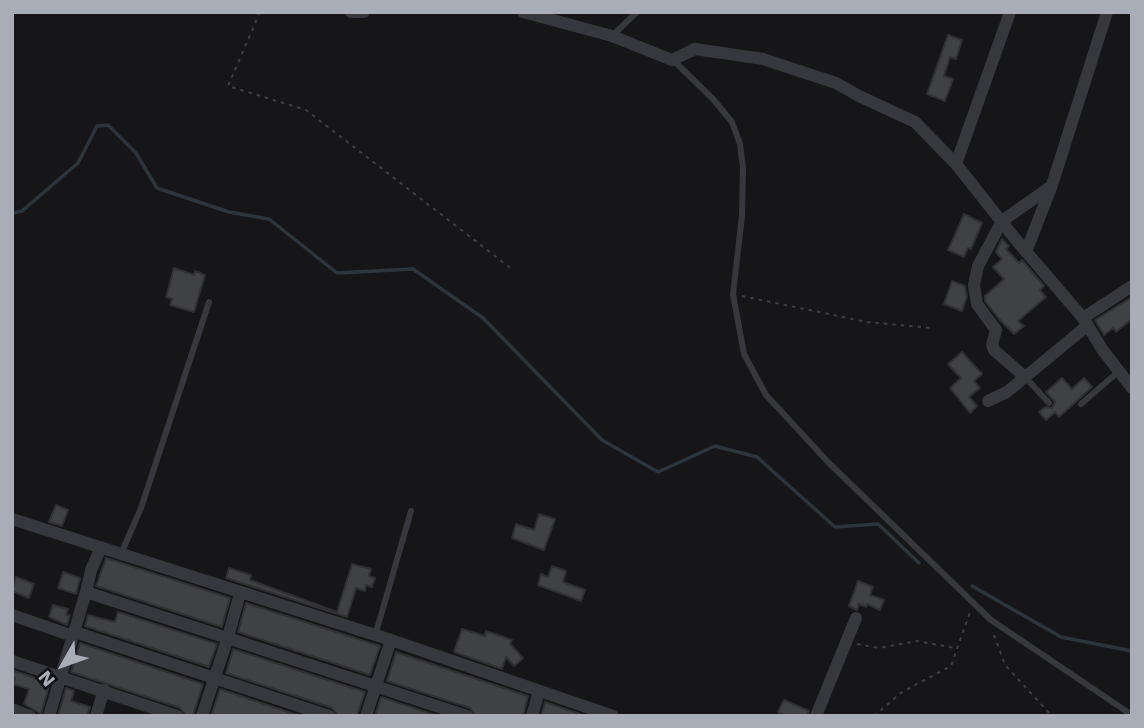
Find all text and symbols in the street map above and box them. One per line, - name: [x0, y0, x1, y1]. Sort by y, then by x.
- north arrow: [28, 630, 98, 700]
- text: N: [33, 666, 60, 692]

